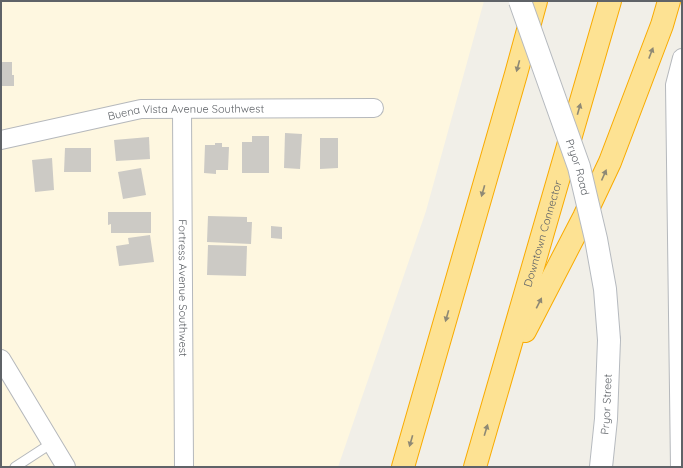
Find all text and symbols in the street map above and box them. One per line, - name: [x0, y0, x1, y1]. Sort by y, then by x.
- one-way arrow: [649, 47, 655, 59]
- one-way arrow: [515, 60, 521, 72]
- street label: Buena Vista Avenue Southwest: [106, 101, 264, 123]
- one-way arrow: [576, 103, 582, 115]
- street label: Pryor Road: [563, 137, 592, 197]
- one-way arrow: [601, 169, 607, 180]
- street label: Downtown Connector: [521, 178, 565, 289]
- one-way arrow: [480, 185, 486, 197]
- street label: Fortress Avenue Southwest: [176, 219, 190, 357]
- one-way arrow: [536, 297, 543, 309]
- one-way arrow: [444, 310, 450, 322]
- street label: Pryor Street: [597, 373, 615, 435]
- one-way arrow: [483, 423, 489, 435]
- one-way arrow: [408, 435, 414, 447]

